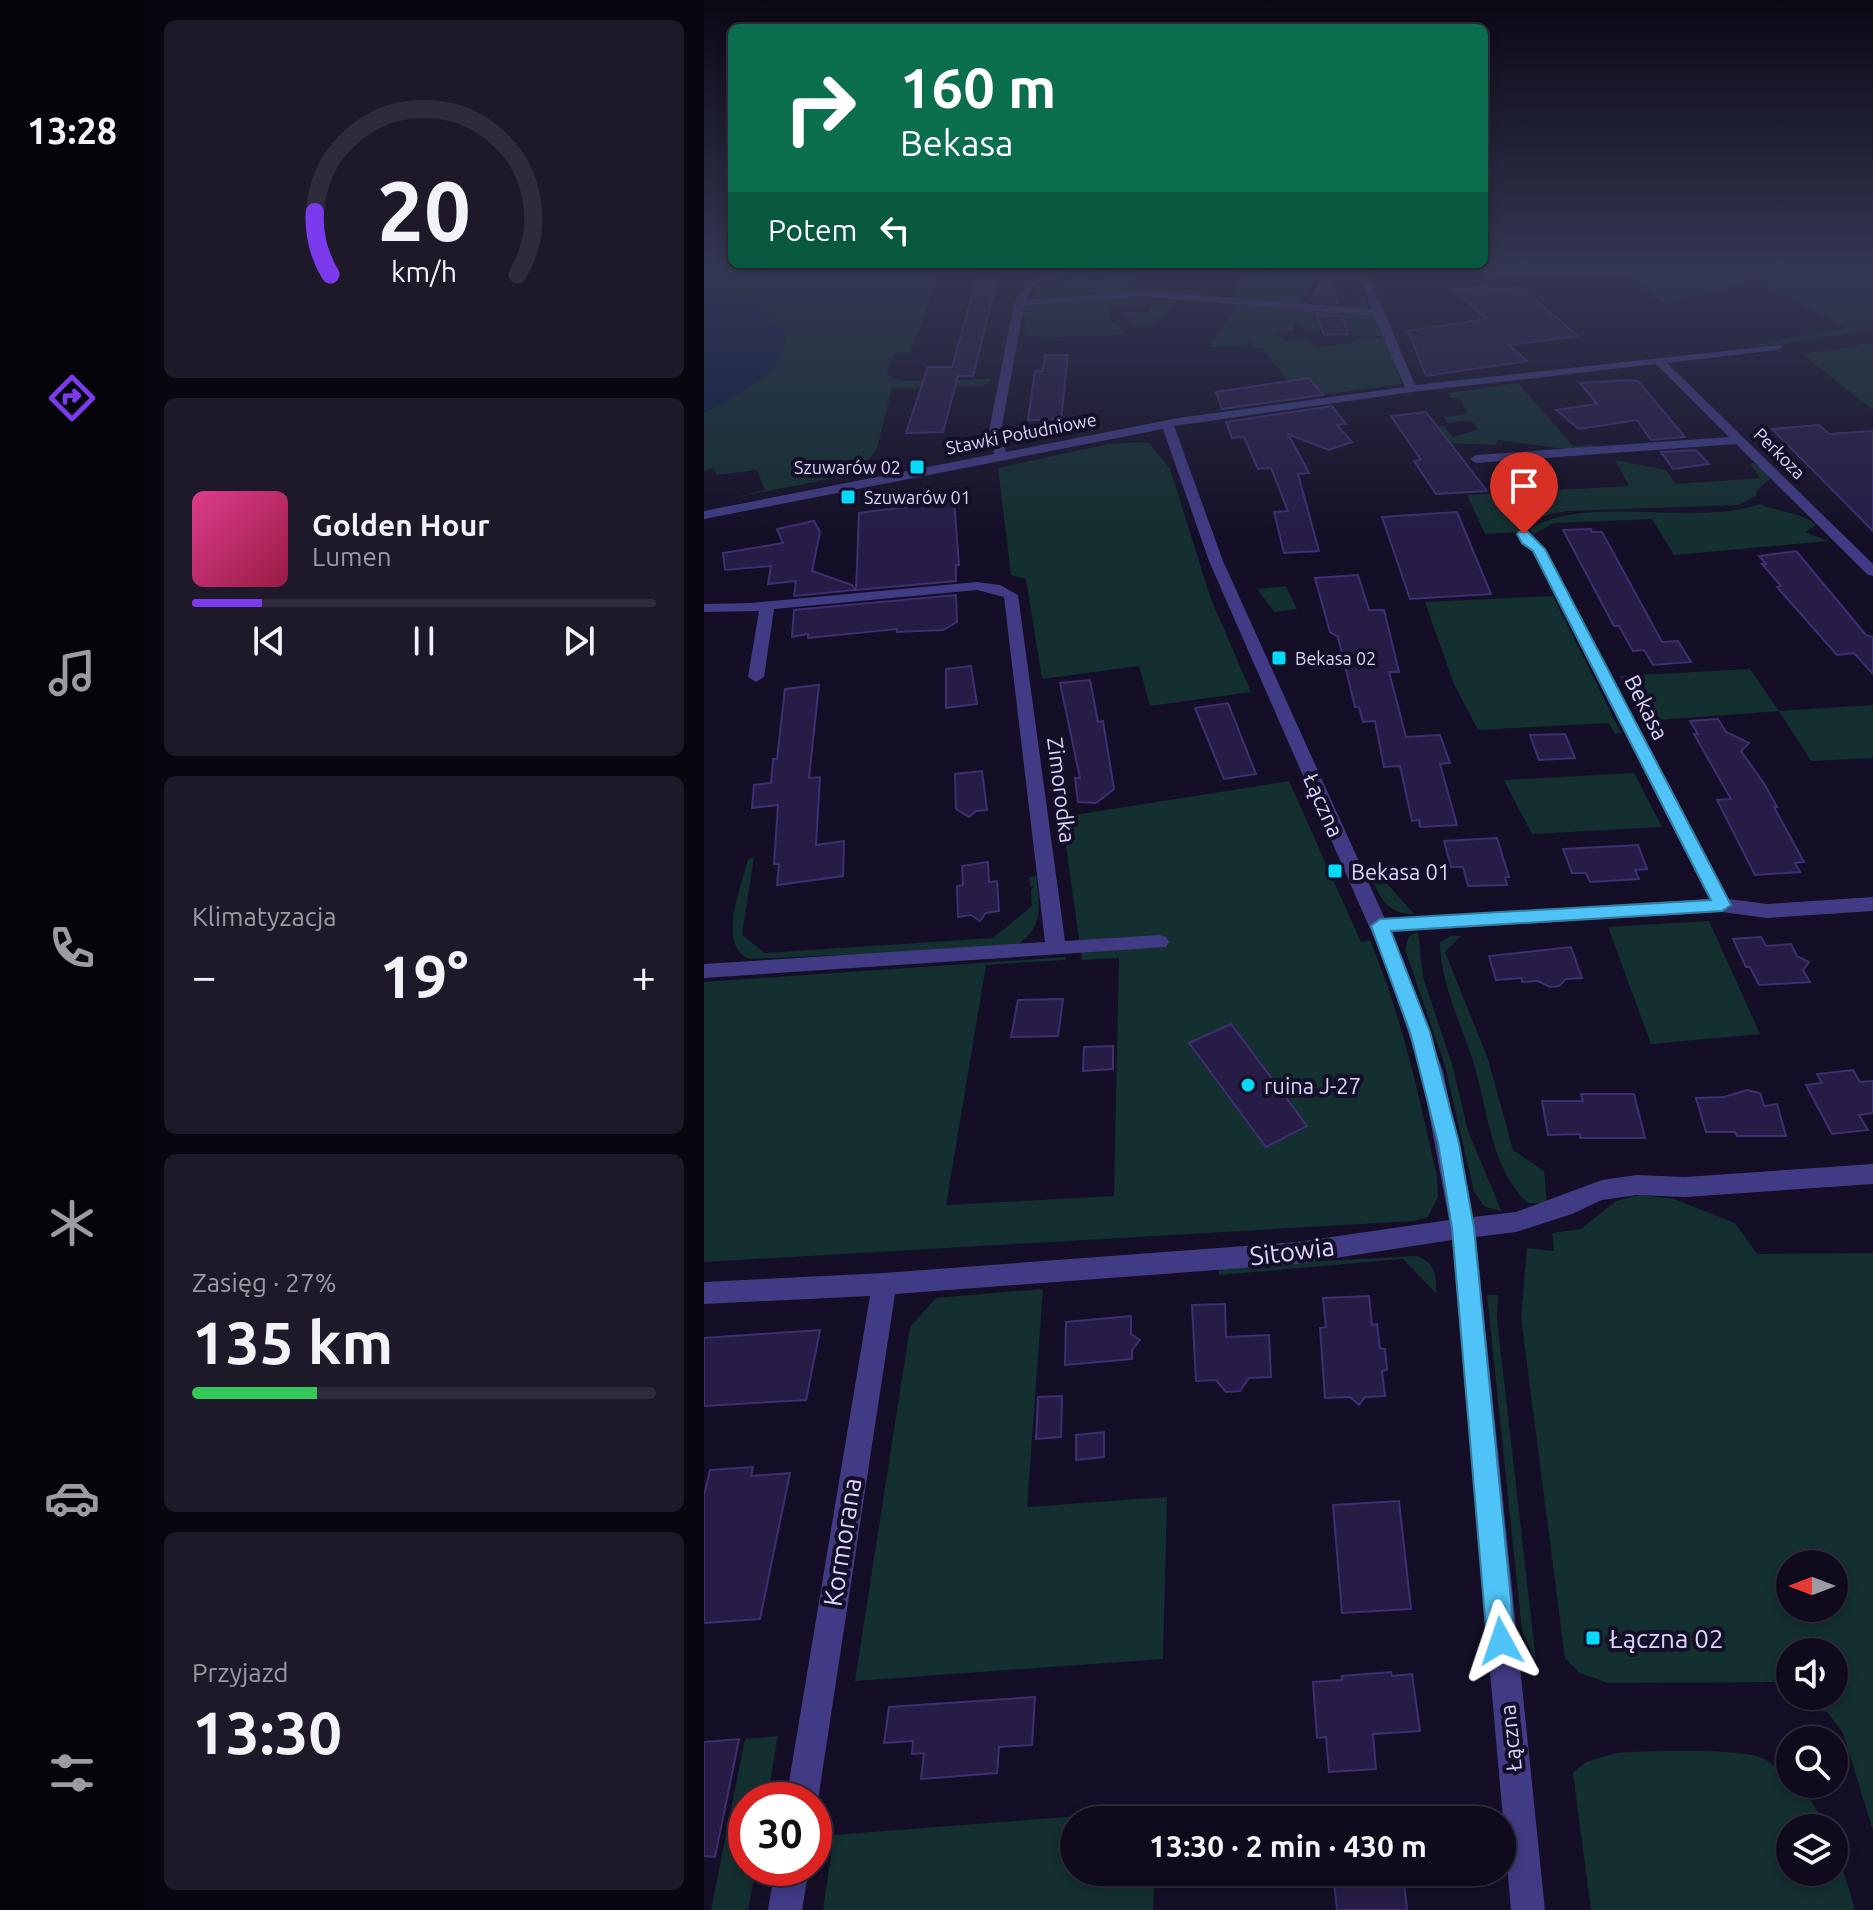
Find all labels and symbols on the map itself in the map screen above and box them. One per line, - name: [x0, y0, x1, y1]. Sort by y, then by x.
- street label: Stawki Południowe: [944, 409, 1098, 457]
- street label: Perkoza: [1750, 423, 1810, 483]
- pin: [1490, 452, 1558, 534]
- place label: Szuwarów 02: [794, 457, 901, 477]
- marker: Szuwarów 02: [908, 458, 926, 476]
- place label: Szuwarów 01: [864, 487, 971, 507]
- marker: Szuwarów 01: [839, 488, 857, 506]
- place label: Bekasa 02: [1295, 648, 1376, 668]
- marker: Bekasa 02: [1270, 649, 1288, 667]
- street label: Bekasa: [1620, 670, 1674, 744]
- street label: Zimorodka: [1043, 736, 1081, 844]
- street label: Łączna: [1299, 769, 1349, 841]
- place label: Bekasa 01: [1351, 859, 1450, 884]
- marker: Bekasa 01: [1326, 862, 1344, 880]
- place label: ruina J-27: [1264, 1073, 1361, 1098]
- marker: ruina J-27: [1239, 1076, 1257, 1094]
- street label: Sitowia: [1248, 1231, 1336, 1271]
- street label: Kormorana: [818, 1476, 866, 1608]
- north arrow: [1776, 1550, 1848, 1622]
- position arrow: [1459, 1599, 1543, 1683]
- place label: Łączna 02: [1609, 1624, 1724, 1653]
- marker: Łączna 02: [1584, 1629, 1602, 1647]
- street label: Łączna: [1494, 1703, 1526, 1773]
- speed limit sign: 30: [728, 1782, 832, 1886]

